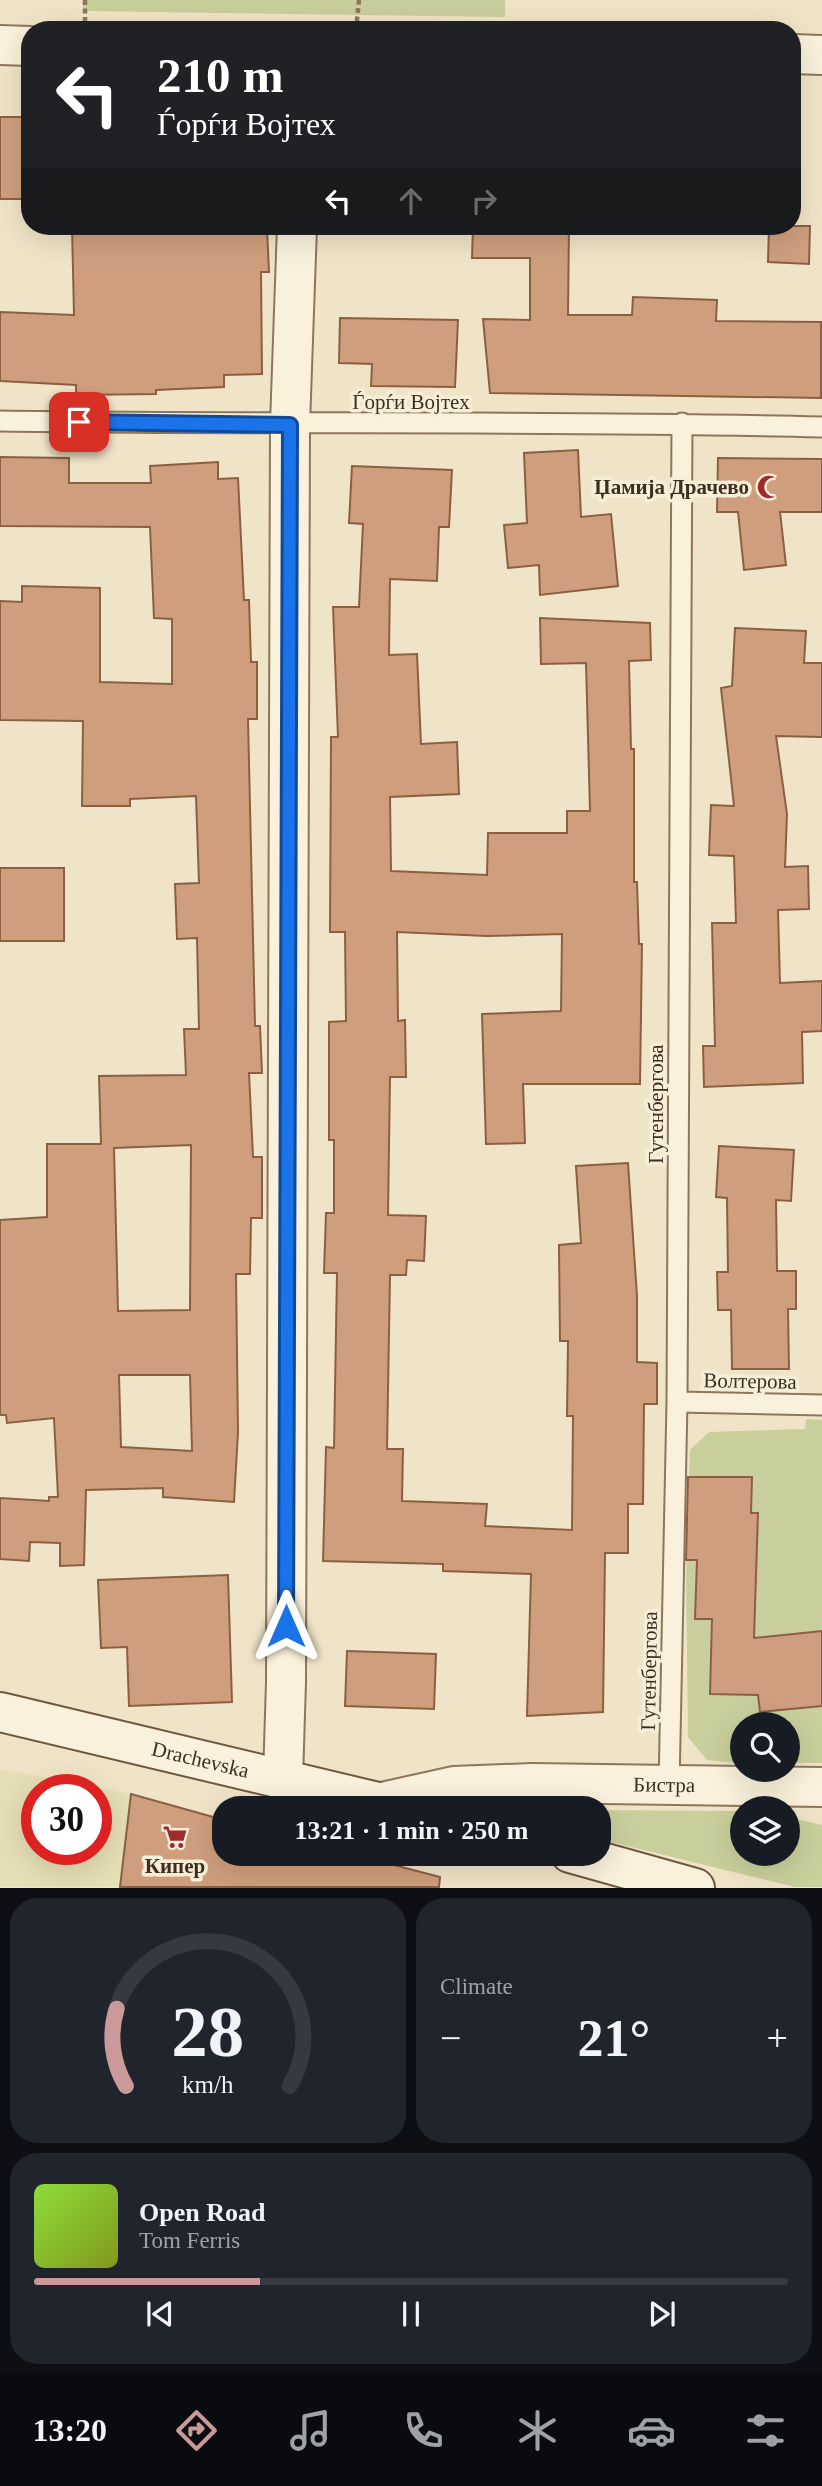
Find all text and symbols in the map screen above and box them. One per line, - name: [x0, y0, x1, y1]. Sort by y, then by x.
- text: 210 m: [157, 48, 284, 103]
- icon: left: [42, 49, 133, 140]
- text: Ѓорѓи Војтех: [157, 106, 336, 142]
- icon: left: [319, 182, 357, 220]
- icon: ahead: [392, 182, 430, 220]
- icon: right: [465, 182, 503, 220]
- street label: Ѓорѓи Војтех: [352, 390, 470, 414]
- pin: [49, 392, 109, 452]
- icon: arrive: [60, 403, 98, 441]
- mosque icon: Џамија Драчево: [755, 473, 783, 501]
- place label: Џамија Драчево: [594, 475, 749, 499]
- street label: Гутенбергова: [644, 1044, 668, 1164]
- street label: Волтерова: [703, 1368, 797, 1394]
- position arrow: [249, 1589, 323, 1663]
- street label: Гутенбергова: [636, 1610, 662, 1731]
- map controls: [730, 1712, 800, 1866]
- button: search: [730, 1712, 800, 1782]
- street label: Drachevska: [149, 1737, 252, 1783]
- street label: Бистра: [633, 1772, 696, 1797]
- speed limit sign: 30: [21, 1774, 112, 1865]
- button: layers: [730, 1796, 800, 1866]
- text: 13:21 · 1 min · 250 m: [295, 1816, 529, 1845]
- supermarket icon: Кипер: [161, 1823, 189, 1851]
- place label: Кипер: [145, 1854, 205, 1878]
- text: Climate: [440, 1974, 513, 1999]
- text: 28: [172, 1992, 244, 2073]
- text: 21°: [578, 2010, 650, 2067]
- text: −: [440, 2017, 461, 2059]
- text: +: [767, 2017, 788, 2059]
- text: km/h: [182, 2071, 234, 2098]
- text: Open Road: [139, 2198, 265, 2227]
- text: Tom Ferris: [139, 2228, 240, 2253]
- icon: previous: [141, 2295, 179, 2333]
- icon: pause: [392, 2295, 430, 2333]
- icon: next: [643, 2295, 681, 2333]
- icon: directions: [172, 2406, 221, 2455]
- icon: music: [286, 2406, 335, 2455]
- icon: phone: [399, 2406, 448, 2455]
- icon: climate: [513, 2406, 562, 2455]
- icon: car: [627, 2406, 676, 2455]
- icon: filters: [741, 2406, 790, 2455]
- text: 13:20: [32, 2412, 107, 2448]

